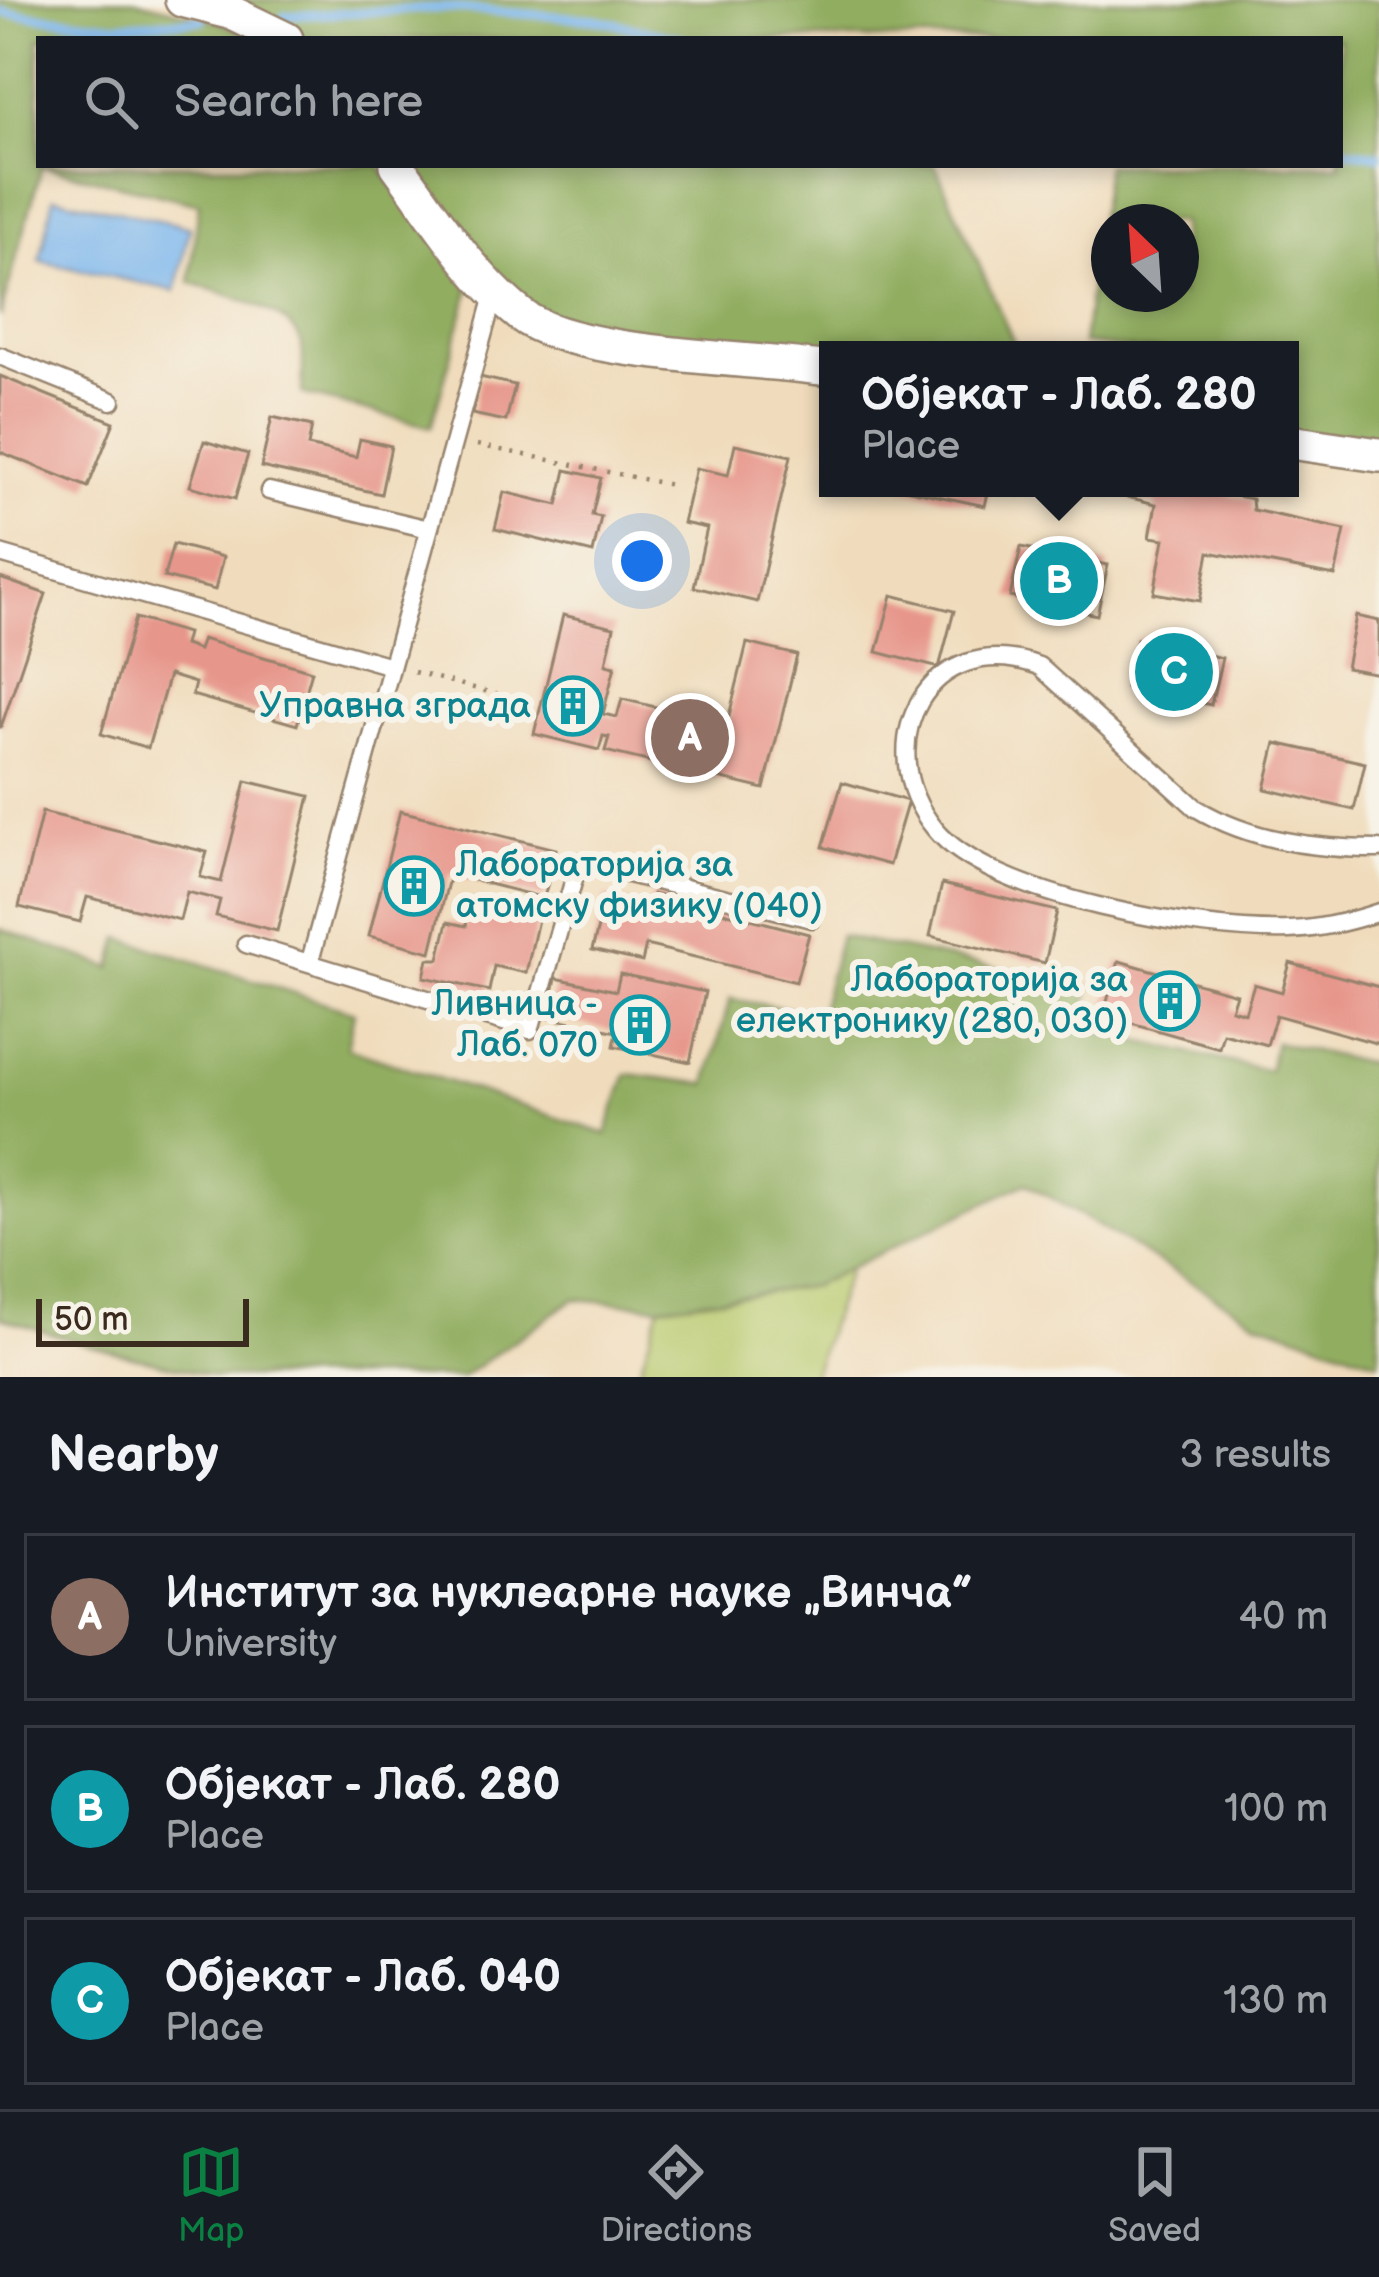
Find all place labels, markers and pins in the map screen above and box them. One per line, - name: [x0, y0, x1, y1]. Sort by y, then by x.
- pin: B: [1020, 536, 1098, 626]
- pin: C: [1135, 627, 1213, 717]
- building icon: Управна зграда: [542, 675, 604, 737]
- place label: Управна зграда: [259, 685, 531, 728]
- pin: A: [651, 693, 729, 783]
- place label: Лабораторија за атомску физику (040): [455, 844, 823, 928]
- building icon: Лабораторија за атомску физику (040): [383, 855, 445, 917]
- place label: Лабораторија за електронику (280, 030): [736, 959, 1128, 1043]
- building icon: Лабораторија за електронику (280, 030): [1139, 970, 1201, 1032]
- place label: Ливница - Лаб. 070: [431, 983, 598, 1067]
- building icon: Ливница - Лаб. 070: [609, 994, 671, 1056]

